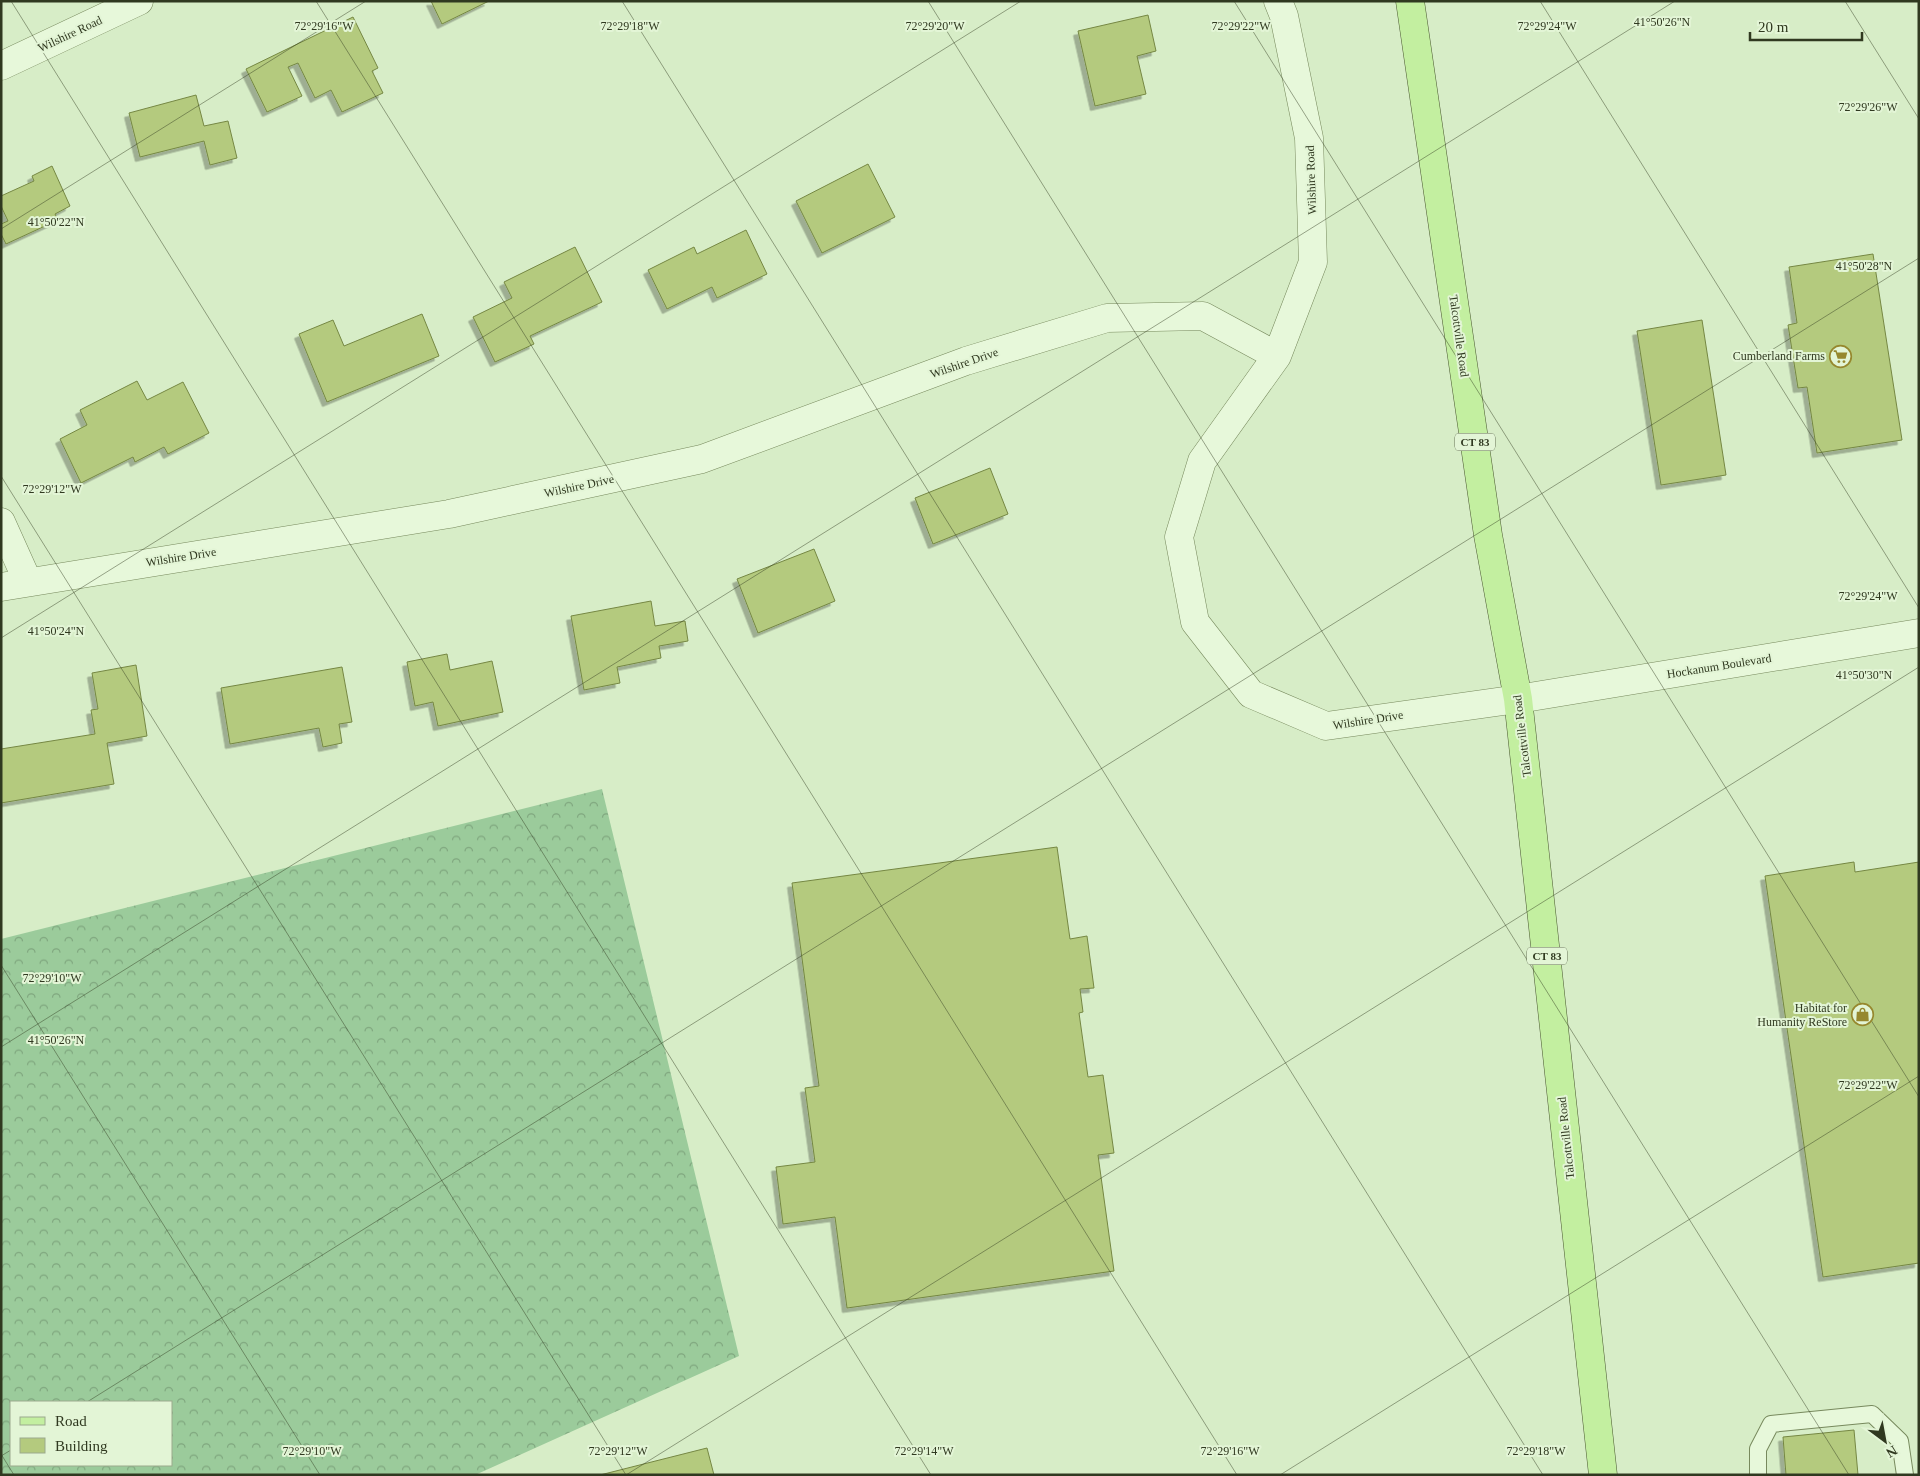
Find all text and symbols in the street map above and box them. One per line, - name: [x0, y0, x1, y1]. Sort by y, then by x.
- scale bar: [1750, 10, 1862, 42]
- street label: Wilshire Road: [36, 13, 104, 55]
- text: 41°50'26"N: [1634, 15, 1691, 29]
- text: 72°29'16"W: [294, 19, 354, 33]
- text: 72°29'18"W: [600, 19, 660, 33]
- text: 72°29'20"W: [905, 19, 965, 33]
- text: 72°29'22"W: [1211, 19, 1271, 33]
- text: 72°29'24"W: [1517, 19, 1577, 33]
- text: 20 m: [1758, 19, 1789, 35]
- text: 72°29'26"W: [1838, 100, 1898, 114]
- street label: Wilshire Road: [1303, 145, 1319, 215]
- text: 41°50'22"N: [28, 215, 85, 229]
- text: 41°50'28"N: [1836, 259, 1893, 273]
- street label: Talcottville Road: [1446, 294, 1472, 378]
- supermarket icon: Cumberland Farms: [1829, 344, 1853, 368]
- street label: Wilshire Drive: [928, 345, 1000, 381]
- place label: Cumberland Farms: [1733, 349, 1825, 363]
- road number: CT 83: [1455, 434, 1495, 451]
- street label: Wilshire Drive: [543, 472, 615, 500]
- text: 72°29'12"W: [22, 482, 82, 496]
- street label: Wilshire Drive: [145, 545, 217, 569]
- text: 72°29'24"W: [1838, 589, 1898, 603]
- text: 41°50'24"N: [28, 624, 85, 638]
- street label: Hockanum Boulevard: [1666, 651, 1772, 681]
- text: 41°50'30"N: [1836, 668, 1893, 682]
- street label: Talcottville Road: [1510, 694, 1534, 778]
- street label: Wilshire Drive: [1332, 708, 1404, 732]
- road number: CT 83: [1527, 948, 1567, 964]
- text: 72°29'10"W: [22, 971, 82, 985]
- place label: Habitat for Humanity ReStore: [1757, 1001, 1847, 1029]
- shop icon: Habitat for Humanity ReStore: [1851, 1003, 1875, 1027]
- text: 41°50'26"N: [28, 1033, 85, 1047]
- text: 72°29'22"W: [1838, 1078, 1898, 1092]
- street label: Talcottville Road: [1555, 1096, 1577, 1180]
- legend: [10, 1401, 172, 1466]
- text: Road: [55, 1413, 87, 1429]
- north arrow: [1860, 1416, 1910, 1466]
- text: Building: [55, 1438, 108, 1454]
- text: N: [1883, 1443, 1900, 1461]
- text: 72°29'10"W: [282, 1444, 342, 1458]
- text: 72°29'12"W: [588, 1444, 648, 1458]
- text: 72°29'14"W: [894, 1444, 954, 1458]
- text: 72°29'16"W: [1200, 1444, 1260, 1458]
- text: 72°29'18"W: [1506, 1444, 1566, 1458]

